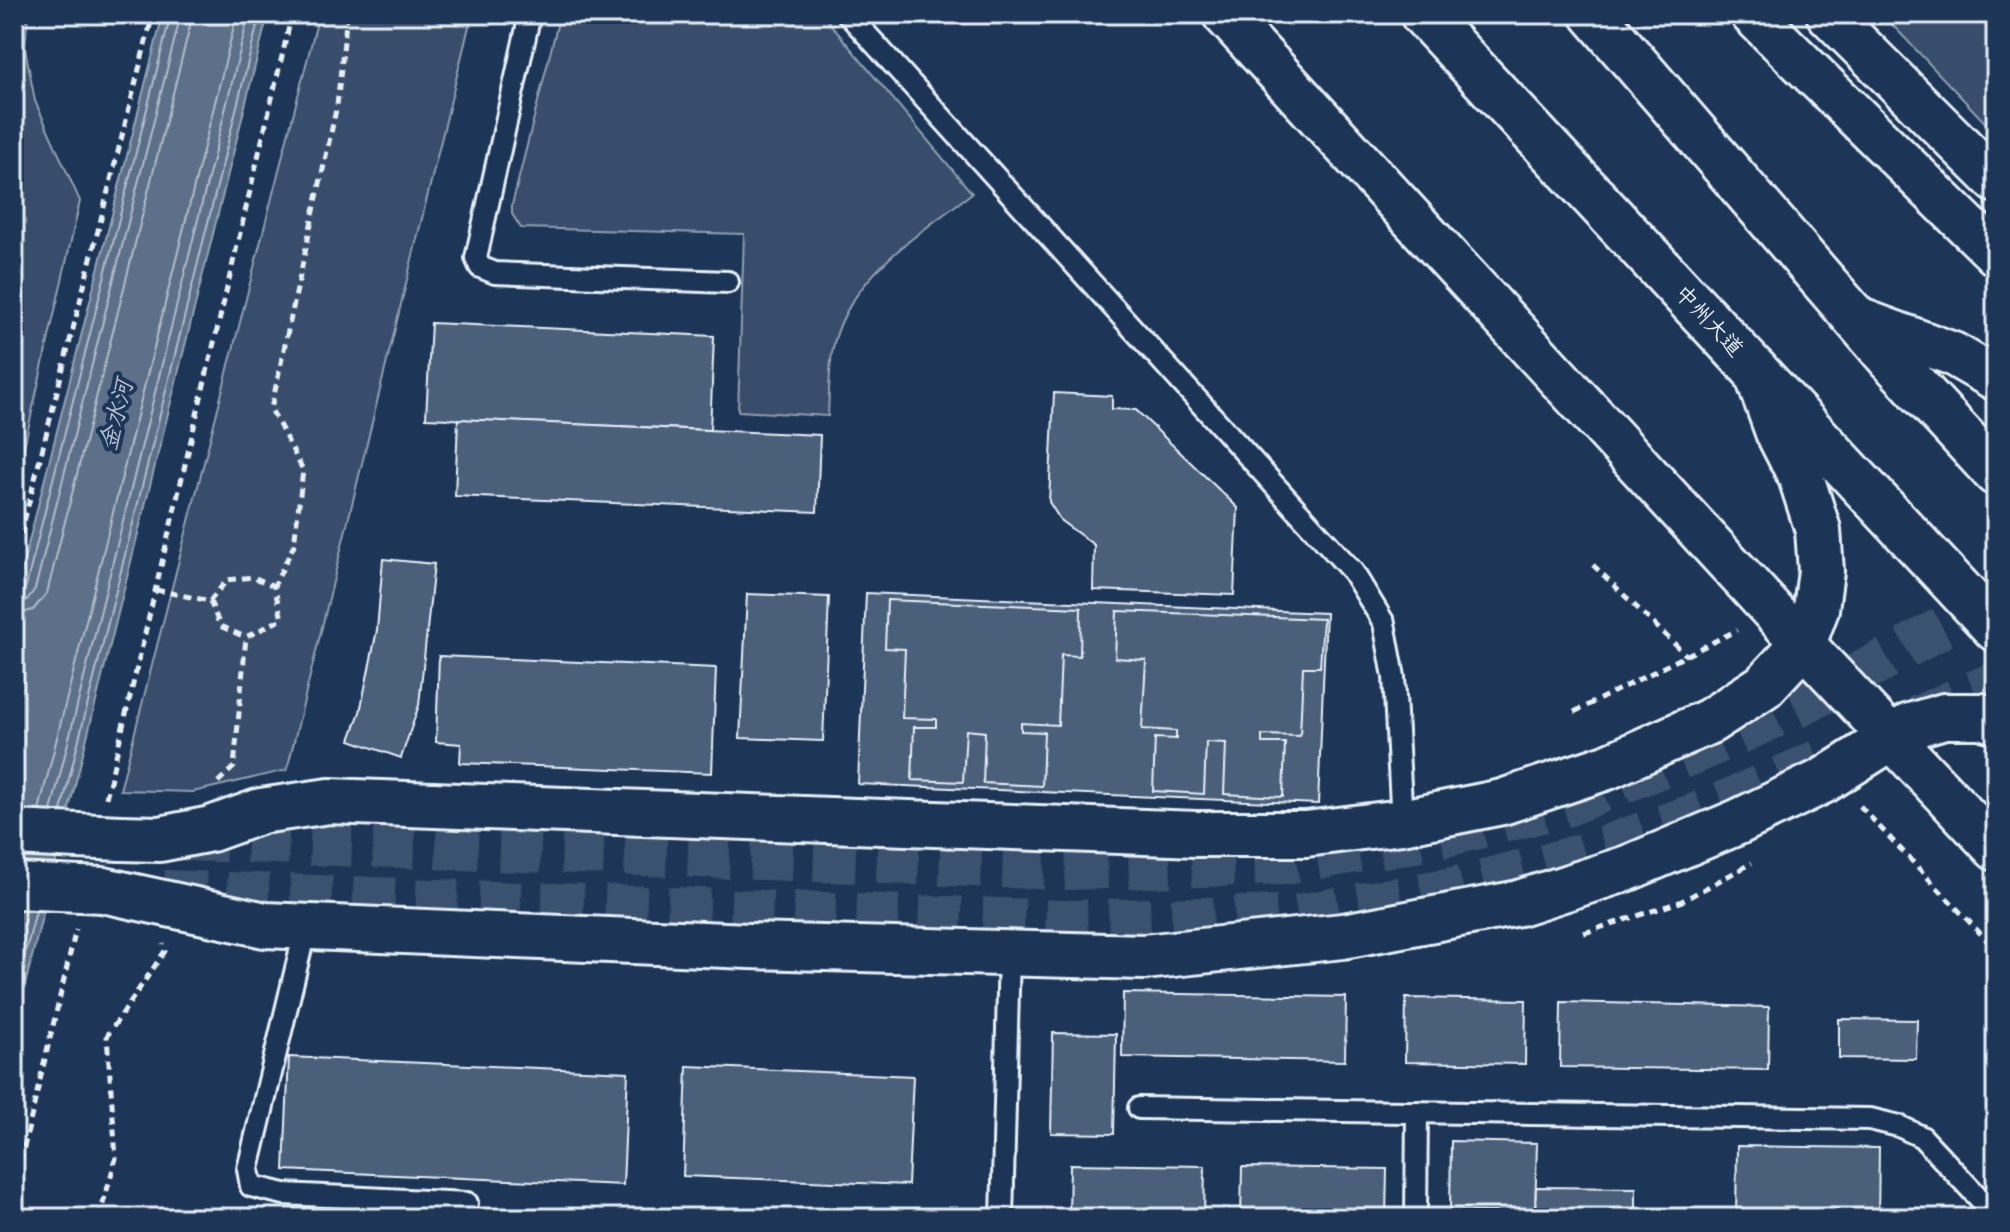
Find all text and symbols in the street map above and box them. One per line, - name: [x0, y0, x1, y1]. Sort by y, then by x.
- street label: 中州大道: [1669, 280, 1749, 362]
- water label: 金水河: [94, 373, 139, 453]

